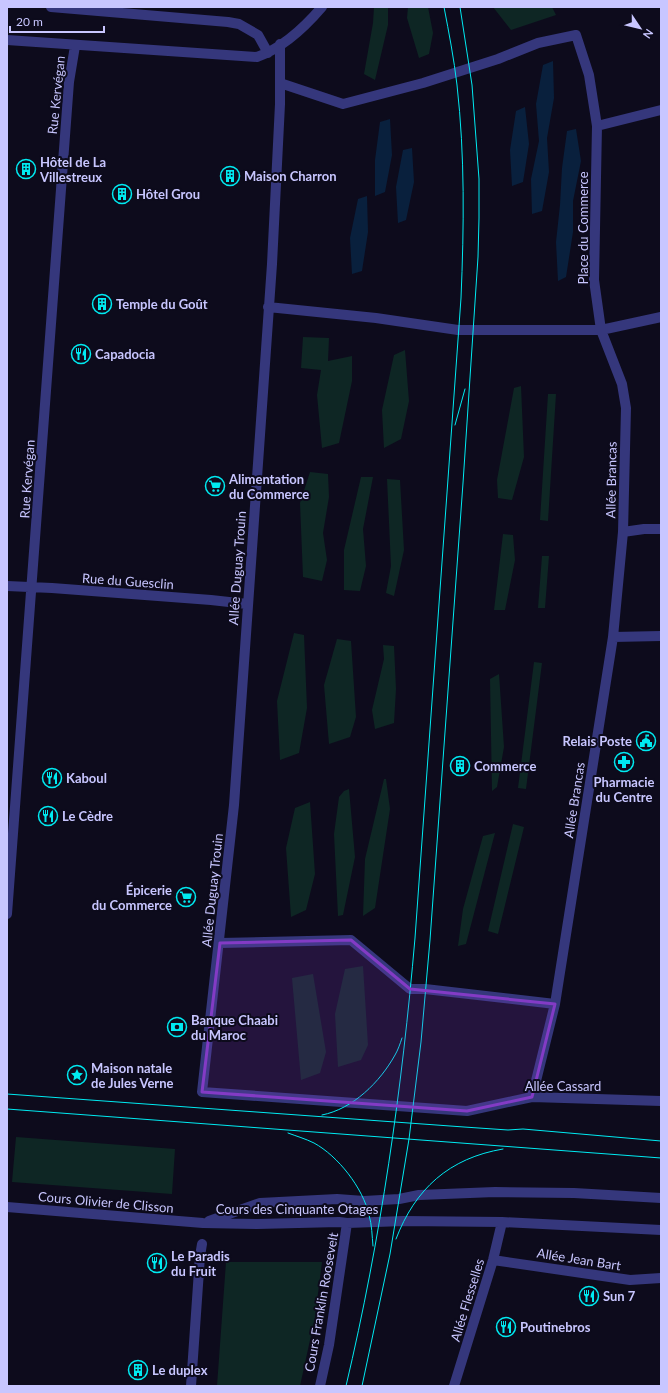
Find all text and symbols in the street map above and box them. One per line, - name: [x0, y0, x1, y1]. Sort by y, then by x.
- scale bar: [10, 8, 104, 34]
- north arrow: [620, 8, 660, 48]
- text: 20 m: [16, 14, 43, 29]
- text: N: [641, 27, 656, 41]
- street label: Rue Kervégan: [44, 55, 68, 135]
- place label: Hôtel de La Villestreux: [39, 154, 106, 185]
- building icon: Hôtel de La Villestreux: [15, 158, 37, 180]
- building icon: Maison Charron: [219, 165, 241, 187]
- place label: Maison Charron: [244, 168, 337, 184]
- street label: Place du Commerce: [575, 171, 591, 285]
- building icon: Hôtel Grou: [111, 183, 133, 205]
- place label: Hôtel Grou: [136, 186, 200, 202]
- building icon: Temple du Goût: [91, 293, 113, 315]
- place label: Temple du Goût: [116, 296, 208, 312]
- restaurant icon: Capadocia: [70, 343, 92, 365]
- place label: Capadocia: [95, 346, 155, 362]
- street label: Rue Kervégan: [16, 439, 38, 519]
- street label: Allée Brancas: [602, 441, 620, 519]
- place label: Alimentation du Commerce: [228, 471, 309, 502]
- supermarket icon: Alimentation du Commerce: [204, 475, 226, 497]
- street label: Allée Duguay Trouin: [225, 510, 249, 626]
- street label: Rue du Guesclin: [82, 570, 174, 592]
- public building icon: Relais Poste: [635, 730, 657, 752]
- place label: Relais Poste: [562, 733, 632, 749]
- pharmacy icon: Pharmacie du Centre: [613, 751, 635, 773]
- building icon: Commerce: [449, 755, 471, 777]
- place label: Commerce: [474, 758, 536, 774]
- street label: Allée Brancas: [560, 760, 588, 839]
- restaurant icon: Kaboul: [41, 767, 63, 789]
- place label: Kaboul: [66, 770, 107, 786]
- place label: Pharmacie du Centre: [594, 774, 654, 805]
- restaurant icon: Le Cèdre: [37, 805, 59, 827]
- place label: Le Cèdre: [62, 808, 113, 824]
- street label: Allée Duguay Trouin: [198, 832, 226, 948]
- place label: Épicerie du Commerce: [92, 882, 172, 913]
- supermarket icon: Épicerie du Commerce: [175, 886, 197, 908]
- place label: Banque Chaabi du Maroc: [191, 1012, 278, 1043]
- bank icon: Banque Chaabi du Maroc: [166, 1016, 188, 1038]
- place label: Maison natale de Jules Verne: [91, 1060, 174, 1091]
- place icon: Maison natale de Jules Verne: [66, 1064, 88, 1086]
- street label: Allée Cassard: [525, 1078, 601, 1094]
- street label: Cours Olivier de Clisson: [38, 1188, 174, 1216]
- street label: Cours des Cinquante Otages: [216, 1201, 379, 1217]
- street label: Cours Franklin Roosevelt: [301, 1231, 341, 1373]
- street label: Allée Jean Bart: [536, 1244, 623, 1274]
- place label: Le Paradis du Fruit: [171, 1248, 230, 1279]
- restaurant icon: Le Paradis du Fruit: [146, 1252, 168, 1274]
- street label: Allée Flesselles: [447, 1256, 487, 1343]
- restaurant icon: Sun 7: [578, 1285, 600, 1307]
- place label: Sun 7: [603, 1288, 636, 1304]
- restaurant icon: Poutinebros: [495, 1316, 517, 1338]
- place label: Poutinebros: [520, 1319, 591, 1335]
- building icon: Le duplex: [127, 1359, 149, 1381]
- place label: Le duplex: [152, 1362, 208, 1378]

